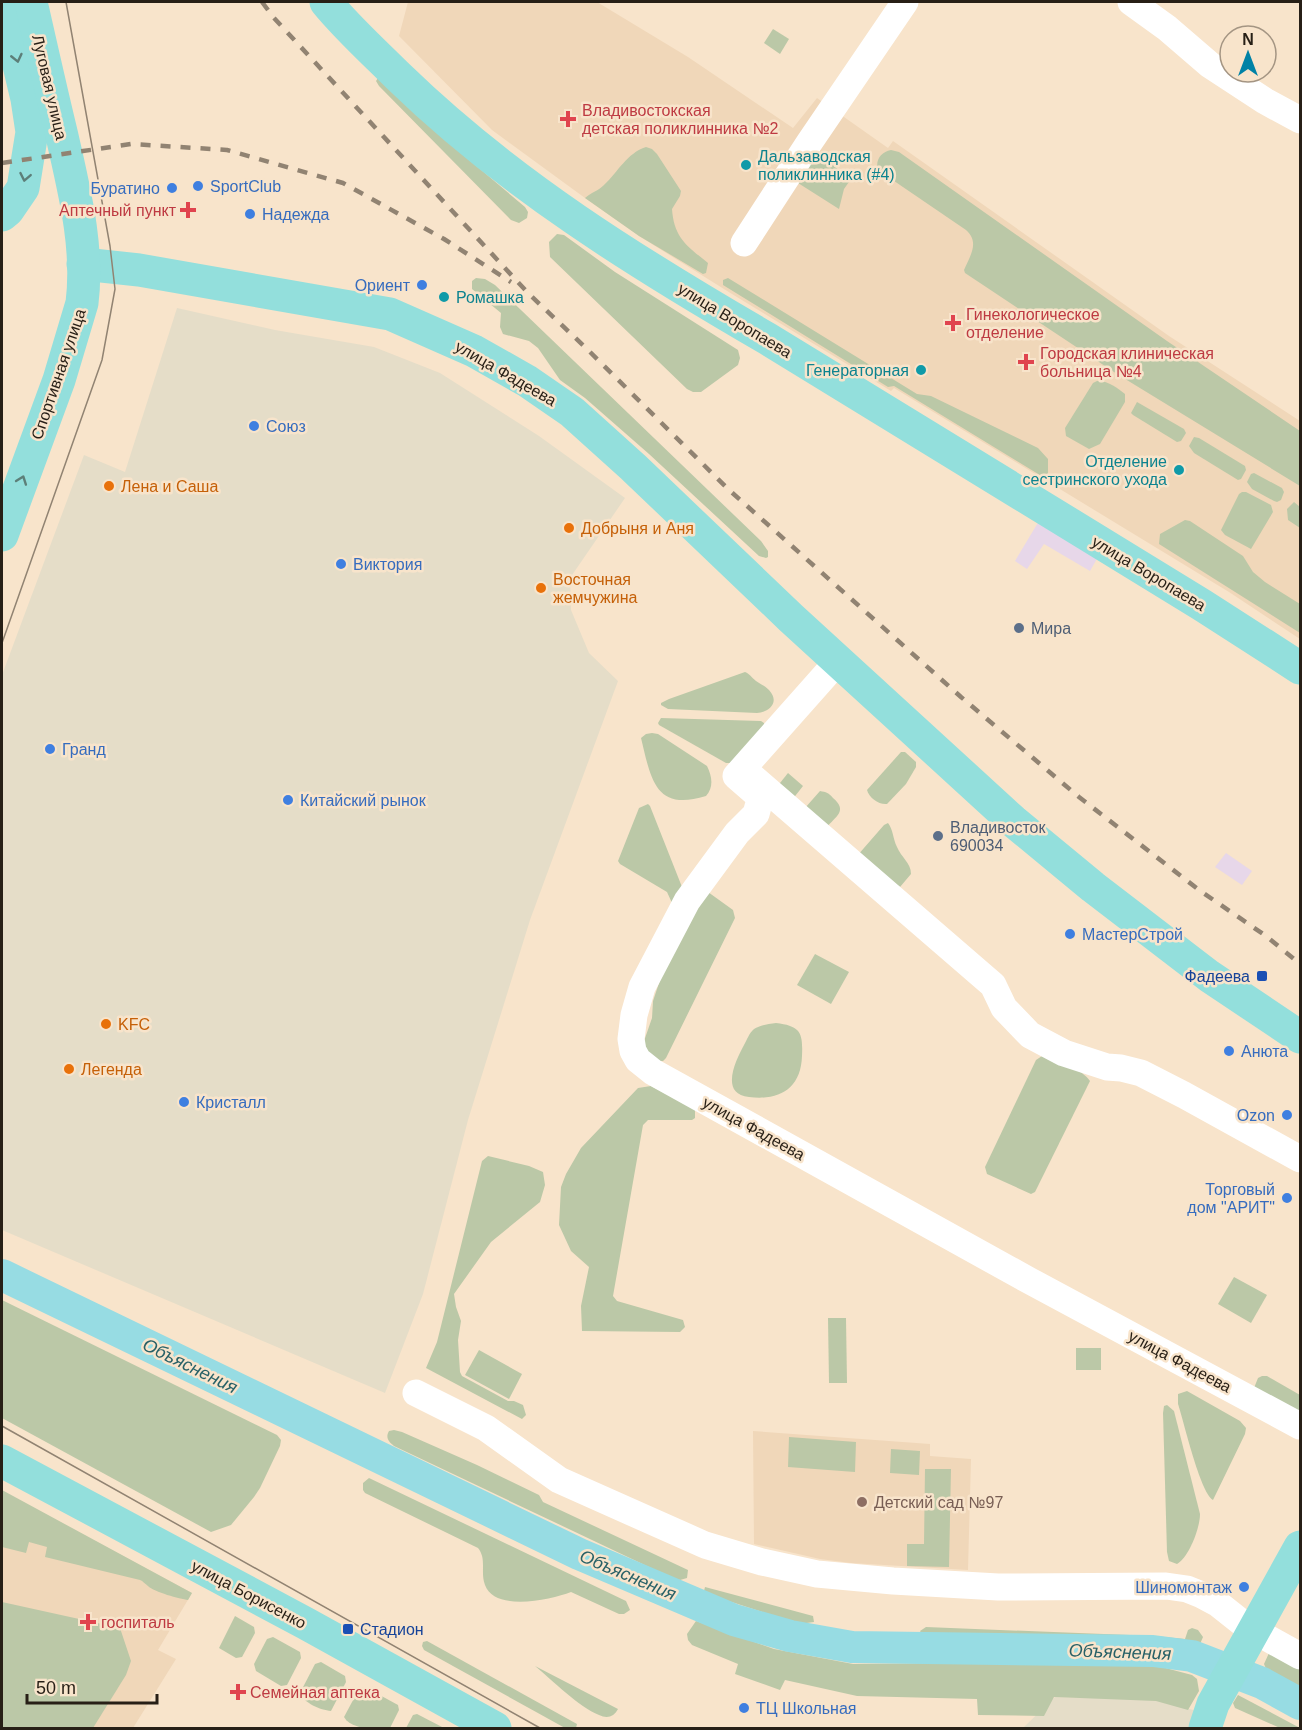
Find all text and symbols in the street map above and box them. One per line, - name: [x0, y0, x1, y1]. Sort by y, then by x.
- north arrow: [1218, 24, 1278, 84]
- text: N: [1242, 31, 1254, 48]
- street label: Луговая улица: [29, 33, 70, 141]
- one-way arrow: [10, 53, 23, 63]
- place label: Владивостокская детская поликлинника №2: [582, 102, 779, 137]
- marker: Владивостокская детская поликлинника №2: [559, 110, 577, 128]
- place label: Дальзаводская поликлинника (#4): [758, 148, 895, 183]
- marker: Дальзаводская поликлинника (#4): [739, 158, 753, 172]
- one-way arrow: [19, 172, 32, 182]
- place label: SportClub: [210, 178, 281, 195]
- marker: SportClub: [191, 179, 205, 193]
- place label: Буратино: [91, 180, 160, 197]
- marker: Буратино: [165, 181, 179, 195]
- place label: Аптечный пункт: [59, 202, 177, 219]
- marker: Аптечный пункт: [181, 203, 195, 217]
- place label: Надежда: [262, 206, 330, 223]
- marker: Надежда: [243, 207, 257, 221]
- place label: Ориент: [355, 277, 411, 294]
- marker: Ориент: [415, 278, 429, 292]
- street label: улица Воропаева: [675, 280, 795, 361]
- place label: Ромашка: [456, 289, 524, 306]
- marker: Ромашка: [437, 290, 451, 304]
- street label: Спортивная улица: [28, 306, 89, 442]
- place label: Гинекологическое отделение: [966, 306, 1100, 341]
- marker: Гинекологическое отделение: [944, 314, 962, 332]
- street label: улица Фадеева: [452, 338, 559, 409]
- place label: Городская клиническая больница №4: [1040, 345, 1214, 380]
- marker: Городская клиническая больница №4: [1017, 353, 1035, 371]
- place label: Генераторная: [806, 362, 909, 379]
- marker: Генераторная: [914, 363, 928, 377]
- place label: Союз: [266, 418, 306, 435]
- marker: Союз: [247, 419, 261, 433]
- place label: Отделение сестринского ухода: [1023, 453, 1167, 488]
- marker: Отделение сестринского ухода: [1172, 463, 1186, 477]
- one-way arrow: [14, 475, 27, 486]
- place label: Лена и Саша: [121, 478, 218, 495]
- marker: Лена и Саша: [102, 479, 116, 493]
- place label: Добрыня и Аня: [581, 520, 694, 537]
- marker: Добрыня и Аня: [562, 521, 576, 535]
- street label: улица Воропаева: [1089, 533, 1209, 614]
- place label: Виктория: [353, 556, 422, 573]
- marker: Виктория: [334, 557, 348, 571]
- place label: Восточная жемчужина: [553, 571, 638, 606]
- marker: Восточная жемчужина: [534, 581, 548, 595]
- place label: Мира: [1031, 620, 1071, 637]
- marker: Мира: [1012, 621, 1026, 635]
- place label: Гранд: [62, 741, 106, 758]
- marker: Гранд: [43, 742, 57, 756]
- place label: Китайский рынок: [300, 792, 427, 809]
- marker: Китайский рынок: [281, 793, 295, 807]
- place label: Владивосток 690034: [950, 819, 1046, 854]
- marker: Владивосток 690034: [931, 829, 945, 843]
- place label: МастерСтрой: [1082, 926, 1183, 943]
- marker: МастерСтрой: [1063, 927, 1077, 941]
- place label: Фадеева: [1185, 968, 1250, 985]
- marker: Фадеева: [1255, 969, 1269, 983]
- place label: KFC: [118, 1016, 150, 1033]
- marker: KFC: [99, 1017, 113, 1031]
- place label: Анюта: [1241, 1043, 1288, 1060]
- marker: Анюта: [1222, 1044, 1236, 1058]
- place label: Легенда: [81, 1061, 142, 1078]
- marker: Легенда: [62, 1062, 76, 1076]
- street label: улица Фадеева: [700, 1093, 808, 1164]
- place label: Кристалл: [196, 1094, 266, 1111]
- marker: Кристалл: [177, 1095, 191, 1109]
- place label: Ozon: [1237, 1107, 1275, 1124]
- marker: Ozon: [1280, 1108, 1294, 1122]
- place label: Торговый дом "АРИТ": [1187, 1181, 1275, 1216]
- marker: Торговый дом "АРИТ": [1280, 1191, 1294, 1205]
- street label: улица Фадеева: [1126, 1327, 1234, 1396]
- water label: Объяснения: [139, 1334, 241, 1398]
- place label: Детский сад №97: [874, 1494, 1003, 1511]
- marker: Детский сад №97: [855, 1495, 869, 1509]
- water label: Объяснения: [577, 1546, 680, 1604]
- street label: улица Борисенко: [188, 1557, 309, 1632]
- place label: Шиномонтаж: [1135, 1579, 1232, 1596]
- marker: Шиномонтаж: [1237, 1580, 1251, 1594]
- marker: госпиталь: [79, 1613, 97, 1631]
- place label: госпиталь: [101, 1614, 175, 1631]
- place label: Стадион: [360, 1621, 424, 1638]
- marker: Стадион: [341, 1622, 355, 1636]
- water label: Объяснения: [1068, 1640, 1172, 1664]
- scale bar: [27, 1667, 158, 1705]
- text: 50 m: [36, 1678, 76, 1698]
- place label: Семейная аптека: [250, 1684, 380, 1701]
- marker: Семейная аптека: [231, 1685, 245, 1699]
- place label: ТЦ Школьная: [756, 1700, 857, 1717]
- marker: ТЦ Школьная: [737, 1701, 751, 1715]

